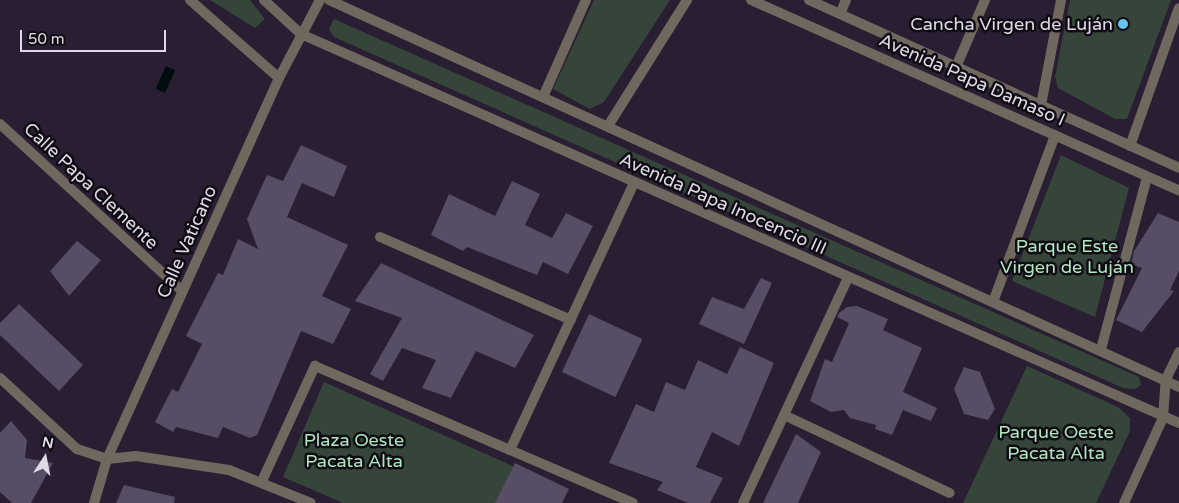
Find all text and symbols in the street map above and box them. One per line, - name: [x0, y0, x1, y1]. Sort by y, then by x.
- place label: Cancha Virgen de Luján: [910, 13, 1113, 35]
- marker: Cancha Virgen de Luján: [1117, 18, 1129, 30]
- scale bar: [22, 20, 169, 52]
- street label: Avenida Papa Damaso I: [876, 29, 1068, 131]
- text: 50 m: [28, 30, 65, 48]
- street label: Calle Papa Clemente: [19, 118, 163, 254]
- street label: Avenida Papa Inocencio III: [616, 148, 830, 260]
- street label: Calle Vaticano: [153, 182, 221, 302]
- park label: Parque Este Virgen de Luján: [1000, 236, 1134, 278]
- park label: Parque Oeste Pacata Alta: [998, 422, 1114, 464]
- park label: Plaza Oeste Pacata Alta: [304, 430, 404, 472]
- north arrow: [20, 433, 70, 483]
- text: N: [41, 433, 55, 452]

